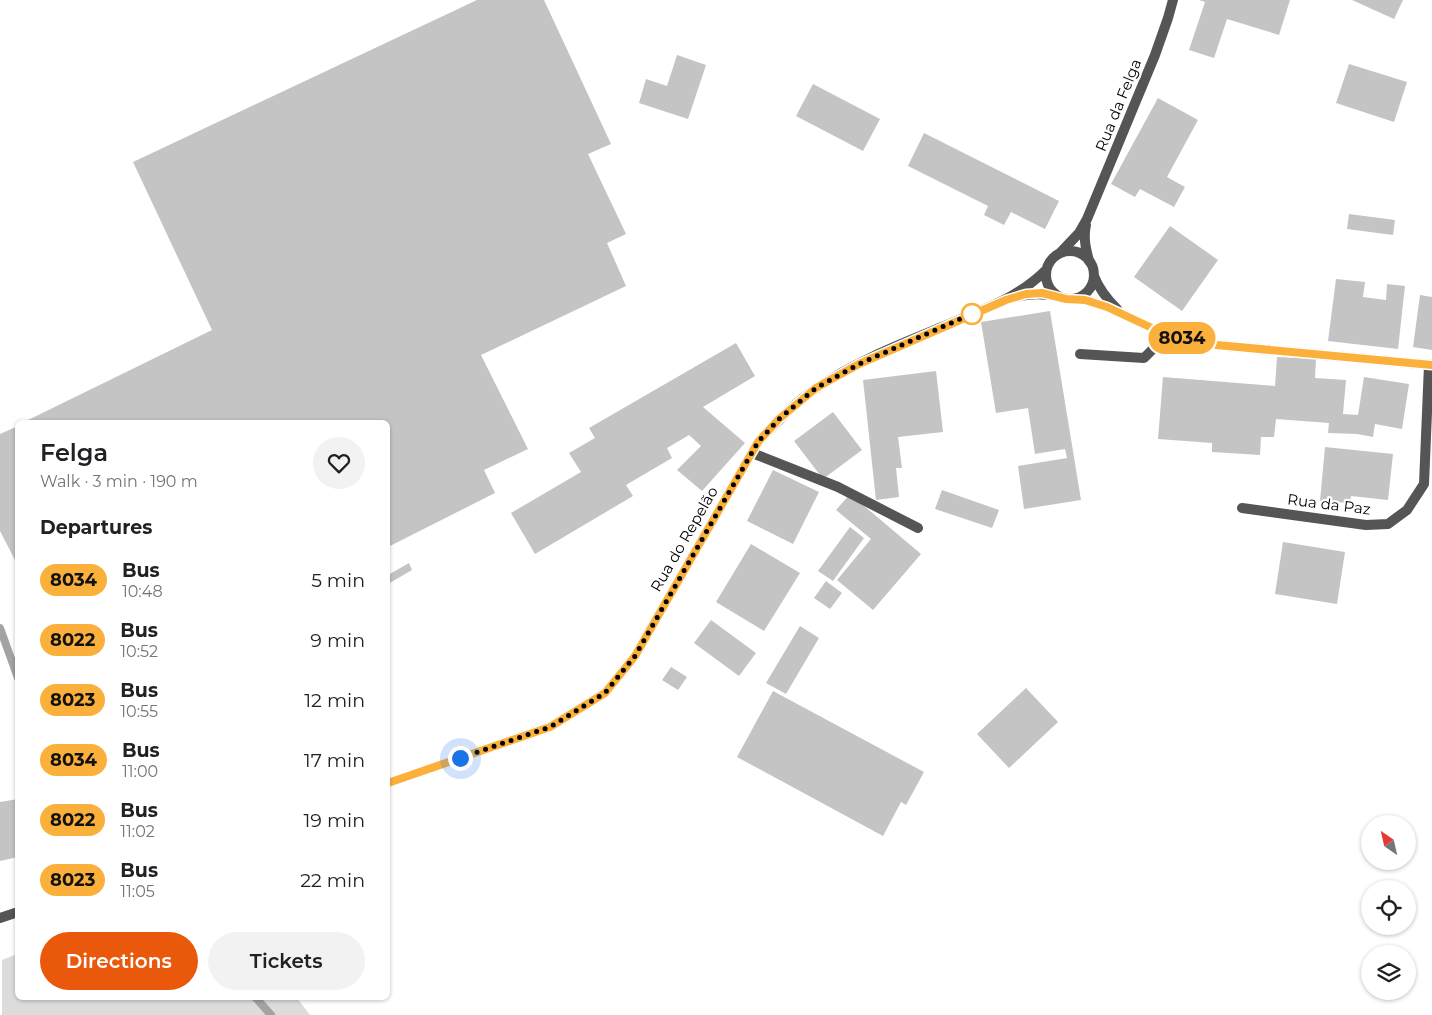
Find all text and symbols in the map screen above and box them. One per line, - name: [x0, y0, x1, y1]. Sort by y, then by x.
- street label: Rua da Felga: [1091, 56, 1145, 154]
- unlabelled marker: [961, 303, 983, 325]
- line badge: 8034: [1147, 322, 1217, 354]
- text: 8034: [1159, 327, 1205, 349]
- button: heart: [313, 437, 365, 489]
- text: Felga: [40, 438, 108, 467]
- text: Walk · 3 min · 190 m: [40, 472, 198, 491]
- street label: Rua do Repelão: [646, 483, 722, 595]
- street label: Rua da Paz: [1286, 489, 1372, 519]
- text: Departures: [40, 516, 152, 539]
- text: Bus: [122, 559, 160, 582]
- text: 8034: [50, 569, 97, 591]
- text: 5 min: [311, 569, 365, 592]
- text: 10:48: [122, 582, 163, 601]
- text: Bus: [120, 619, 158, 642]
- text: 8022: [50, 629, 95, 651]
- text: 9 min: [310, 629, 365, 652]
- text: 10:52: [120, 642, 158, 661]
- text: Bus: [120, 679, 158, 702]
- text: 8023: [50, 689, 95, 711]
- text: 12 min: [304, 689, 365, 712]
- text: 10:55: [120, 702, 158, 721]
- text: Bus: [122, 739, 160, 762]
- your location: [448, 746, 473, 771]
- text: 8034: [50, 749, 97, 771]
- text: 17 min: [304, 749, 365, 772]
- text: 11:00: [122, 762, 158, 781]
- text: Bus: [120, 799, 158, 822]
- text: 8022: [50, 809, 95, 831]
- text: 19 min: [303, 809, 365, 832]
- north arrow: [1361, 815, 1416, 870]
- map controls: [1361, 815, 1416, 1000]
- text: 11:02: [120, 822, 155, 841]
- text: Bus: [120, 859, 158, 882]
- text: 8023: [50, 869, 95, 891]
- text: 22 min: [300, 869, 365, 892]
- button: locate: [1361, 880, 1416, 935]
- text: 11:05: [120, 882, 155, 901]
- button: Directions: [40, 932, 198, 990]
- button: Tickets: [208, 932, 365, 990]
- button: layers: [1361, 945, 1416, 1000]

